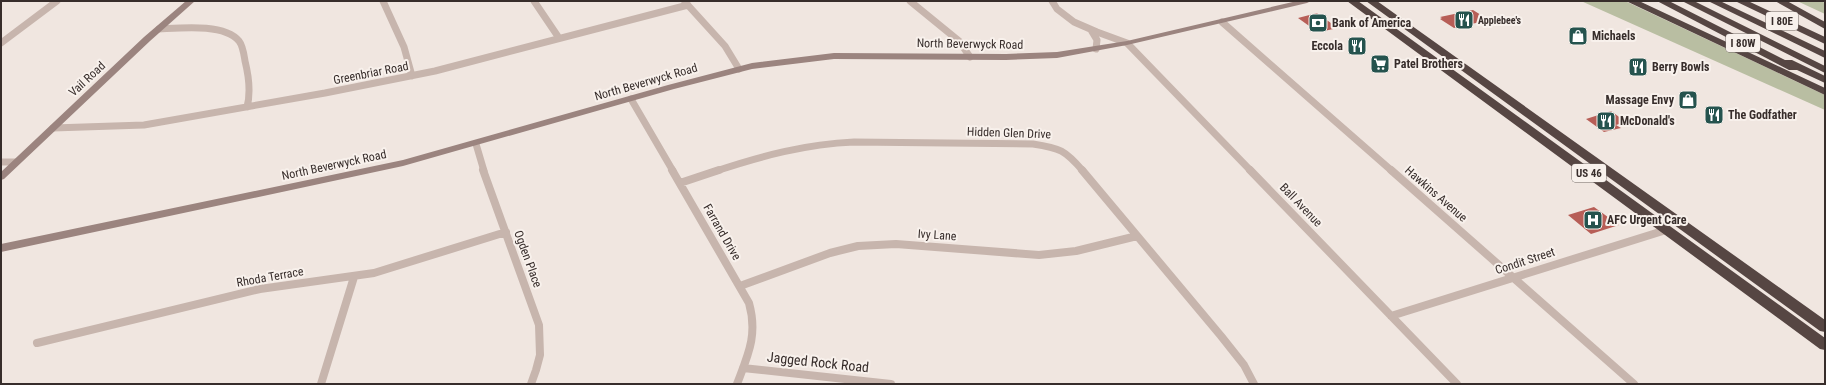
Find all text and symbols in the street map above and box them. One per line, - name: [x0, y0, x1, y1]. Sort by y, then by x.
- restaurant icon: Applebee's: [1453, 9, 1475, 31]
- bank icon: Bank of America: [1307, 12, 1329, 34]
- road number: I 80E: [1766, 12, 1798, 30]
- place label: Applebee's: [1478, 15, 1522, 26]
- place label: Bank of America: [1332, 16, 1412, 30]
- shop icon: Michaels: [1567, 25, 1589, 47]
- place label: Michaels: [1592, 29, 1636, 43]
- road number: I 80W: [1726, 34, 1760, 52]
- restaurant icon: Eccola: [1346, 35, 1368, 57]
- street label: North Beverwyck Road: [917, 36, 1023, 52]
- place label: Eccola: [1312, 39, 1343, 53]
- supermarket icon: Patel Brothers: [1369, 53, 1391, 75]
- restaurant icon: Berry Bowls: [1627, 56, 1649, 78]
- place label: Patel Brothers: [1394, 57, 1463, 71]
- street label: Vail Road: [66, 59, 108, 99]
- street label: Greenbriar Road: [332, 59, 410, 87]
- place label: Berry Bowls: [1652, 60, 1710, 74]
- street label: North Beverwyck Road: [593, 61, 699, 103]
- shop icon: Massage Envy: [1677, 89, 1699, 111]
- place label: Massage Envy: [1606, 93, 1675, 107]
- restaurant icon: The Godfather: [1703, 104, 1725, 126]
- place label: The Godfather: [1728, 108, 1797, 122]
- restaurant icon: McDonald's: [1595, 110, 1617, 132]
- place label: McDonald's: [1620, 114, 1675, 128]
- street label: Hidden Glen Drive: [967, 125, 1052, 141]
- street label: North Beverwyck Road: [280, 147, 388, 183]
- street label: Hawkins Avenue: [1402, 163, 1470, 225]
- road number: US 46: [1572, 164, 1606, 182]
- street label: Ball Avenue: [1277, 180, 1325, 230]
- street label: Farrand Drive: [700, 201, 744, 263]
- hospital icon: AFC Urgent Care: [1582, 209, 1604, 231]
- place label: AFC Urgent Care: [1607, 213, 1687, 227]
- street label: Ivy Lane: [917, 227, 957, 243]
- street label: Ogden Place: [511, 229, 545, 290]
- street label: Condit Street: [1493, 245, 1557, 277]
- street label: Rhoda Terrace: [235, 264, 305, 290]
- street label: Jagged Rock Road: [766, 349, 870, 375]

